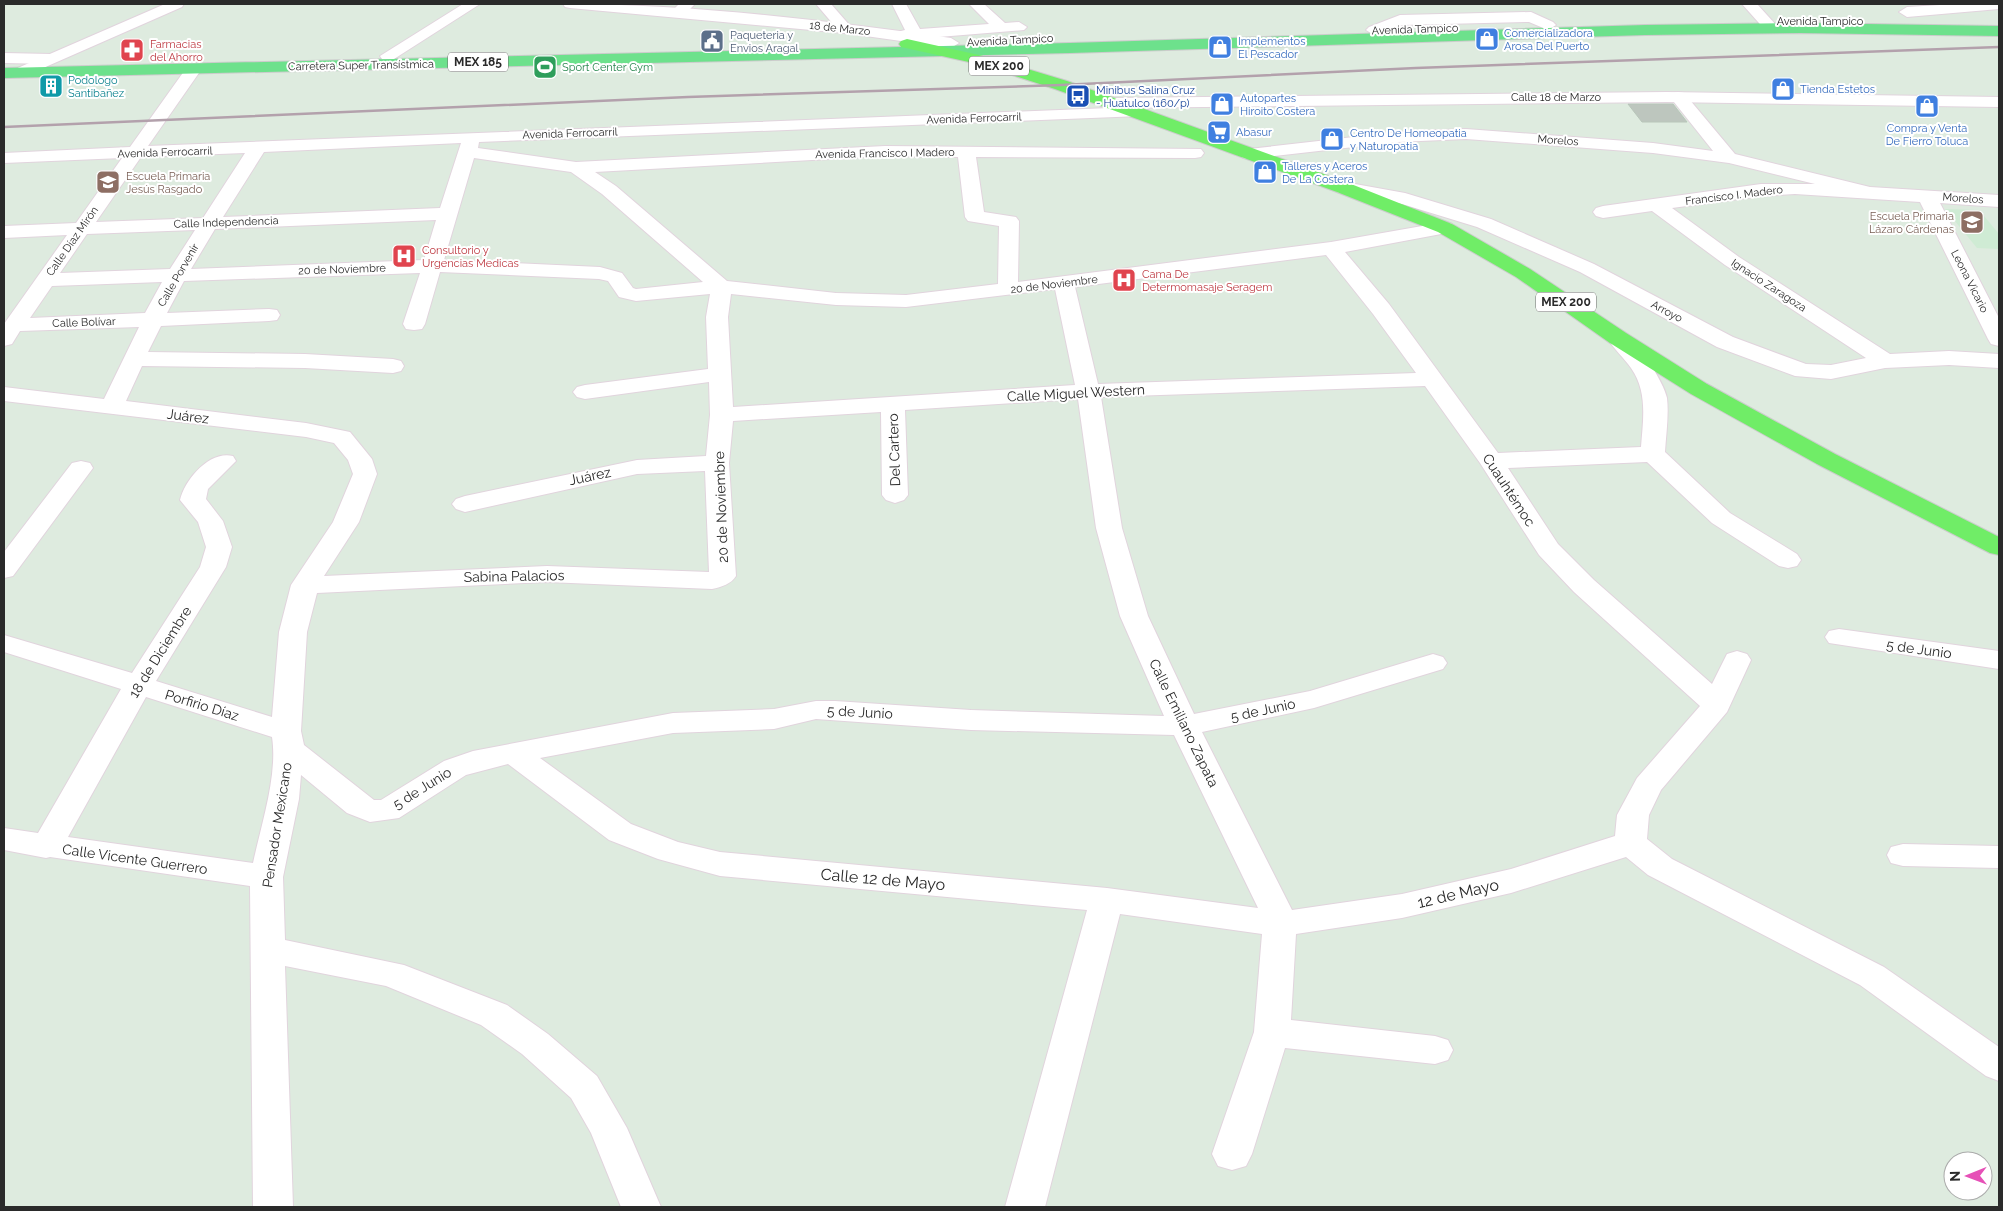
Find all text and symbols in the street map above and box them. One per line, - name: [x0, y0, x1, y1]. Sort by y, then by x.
- street label: Avenida Tampico: [1777, 15, 1864, 28]
- street label: 18 de Marzo: [809, 19, 872, 38]
- street label: Avenida Tampico: [1371, 21, 1459, 38]
- shop icon: Comercializadora Arosa Del Puerto: [1474, 26, 1500, 52]
- place label: Comercializadora Arosa Del Puerto: [1504, 27, 1593, 53]
- public building icon: Paqueteria y Envios Aragal: [699, 28, 725, 54]
- place label: Paqueteria y Envios Aragal: [730, 29, 799, 55]
- street label: Avenida Tampico: [966, 32, 1054, 49]
- shop icon: Implementos El Pescador: [1207, 34, 1233, 60]
- place label: Implementos El Pescador: [1238, 35, 1305, 61]
- pharmacy icon: Farmacias del Ahorro: [119, 37, 145, 63]
- place label: Farmacias del Ahorro: [150, 38, 203, 64]
- road number: MEX 185: [448, 52, 508, 72]
- sports icon: Sport Center Gym: [532, 54, 558, 80]
- road number: MEX 200: [969, 56, 1029, 76]
- street label: Carretera Super Transístmica: [288, 58, 434, 73]
- place label: Sport Center Gym: [562, 61, 653, 74]
- building icon: Podologo Santibañez: [38, 73, 64, 99]
- place label: Podologo Santibañez: [68, 74, 125, 100]
- shop icon: Tienda Estetos: [1770, 76, 1796, 102]
- bus stop icon: Minibus Salina Cruz - Huatulco (160/p): [1065, 83, 1091, 109]
- place label: Tienda Estetos: [1800, 83, 1875, 96]
- place label: Minibus Salina Cruz - Huatulco (160/p): [1096, 84, 1196, 110]
- shop icon: Autopartes Hiroito Costera: [1209, 91, 1235, 117]
- street label: Calle 18 de Marzo: [1511, 91, 1602, 104]
- place label: Autopartes Hiroito Costera: [1240, 92, 1315, 118]
- shop icon: Compra y Venta De Fierro Toluca: [1914, 93, 1940, 119]
- street label: Avenida Ferrocarril: [926, 110, 1022, 127]
- supermarket icon: Abasur: [1206, 119, 1232, 145]
- place label: Compra y Venta De Fierro Toluca: [1886, 122, 1968, 148]
- street label: Avenida Ferrocarril: [522, 125, 618, 142]
- place label: Abasur: [1236, 126, 1272, 139]
- shop icon: Centro De Homeopatia y Naturopatia: [1319, 126, 1345, 152]
- place label: Centro De Homeopatia y Naturopatia: [1350, 127, 1467, 153]
- street label: Morelos: [1537, 133, 1579, 148]
- street label: Avenida Ferrocarril: [117, 144, 213, 161]
- street label: Avenida Francisco I Madero: [815, 146, 955, 161]
- shop icon: Talleres y Aceros De La Costera: [1252, 159, 1278, 185]
- place label: Talleres y Aceros De La Costera: [1282, 160, 1367, 186]
- school or university icon: Escuela Primaria Jesús Rasgado: [95, 169, 121, 195]
- place label: Escuela Primaria Jesús Rasgado: [126, 170, 210, 196]
- street label: Francisco I. Madero: [1685, 183, 1784, 208]
- street label: Morelos: [1942, 191, 1984, 206]
- street label: Calle Díaz Mirón: [44, 204, 101, 279]
- school or university icon: Escuela Primaria Lázaro Cárdenas: [1959, 209, 1985, 235]
- place label: Escuela Primaria Lázaro Cárdenas: [1869, 210, 1954, 236]
- street label: Calle Independencia: [173, 214, 279, 231]
- street label: Calle Porvenir: [155, 241, 202, 309]
- hospital icon: Consultorio y Urgencias Medicas: [391, 243, 417, 269]
- place label: Consultorio y Urgencias Medicas: [422, 244, 519, 270]
- street label: Leona Vicario: [1948, 248, 1991, 315]
- street label: Ignacio Zaragoza: [1729, 256, 1809, 315]
- street label: 20 de Noviembre: [298, 261, 387, 278]
- hospital icon: Cama De Determomasaje Seragem: [1111, 267, 1137, 293]
- place label: Cama De Determomasaje Seragem: [1142, 268, 1272, 294]
- street label: 20 de Noviembre: [1010, 273, 1099, 296]
- road number: MEX 200: [1536, 292, 1596, 312]
- street label: Arroyo: [1649, 298, 1685, 325]
- street label: Calle Bolívar: [52, 315, 116, 330]
- street label: Calle Miguel Western: [1007, 381, 1145, 405]
- street label: Juárez: [166, 405, 210, 427]
- street label: Del Cartero: [885, 413, 903, 487]
- street label: 20 de Noviembre: [711, 451, 731, 563]
- street label: Cuauhtémoc: [1480, 451, 1539, 530]
- street label: Juárez: [568, 464, 612, 488]
- street label: Sabina Palacios: [464, 567, 565, 585]
- street label: 18 de Diciembre: [125, 603, 195, 701]
- street label: 5 de Junio: [1885, 636, 1953, 662]
- street label: Calle Emiliano Zapata: [1146, 656, 1222, 790]
- street label: Porfirio Díaz: [163, 686, 241, 724]
- street label: 5 de Junio: [1229, 695, 1297, 725]
- street label: 5 de Junio: [827, 702, 893, 722]
- street label: Pensador Mexicano: [259, 761, 295, 889]
- street label: 5 de Junio: [390, 764, 454, 812]
- street label: Calle Vicente Guerrero: [61, 841, 209, 877]
- street label: Calle 12 de Mayo: [820, 865, 946, 894]
- street label: 12 de Mayo: [1416, 875, 1501, 912]
- north arrow: [1943, 1151, 1993, 1201]
- text: N: [1947, 1171, 1963, 1182]

